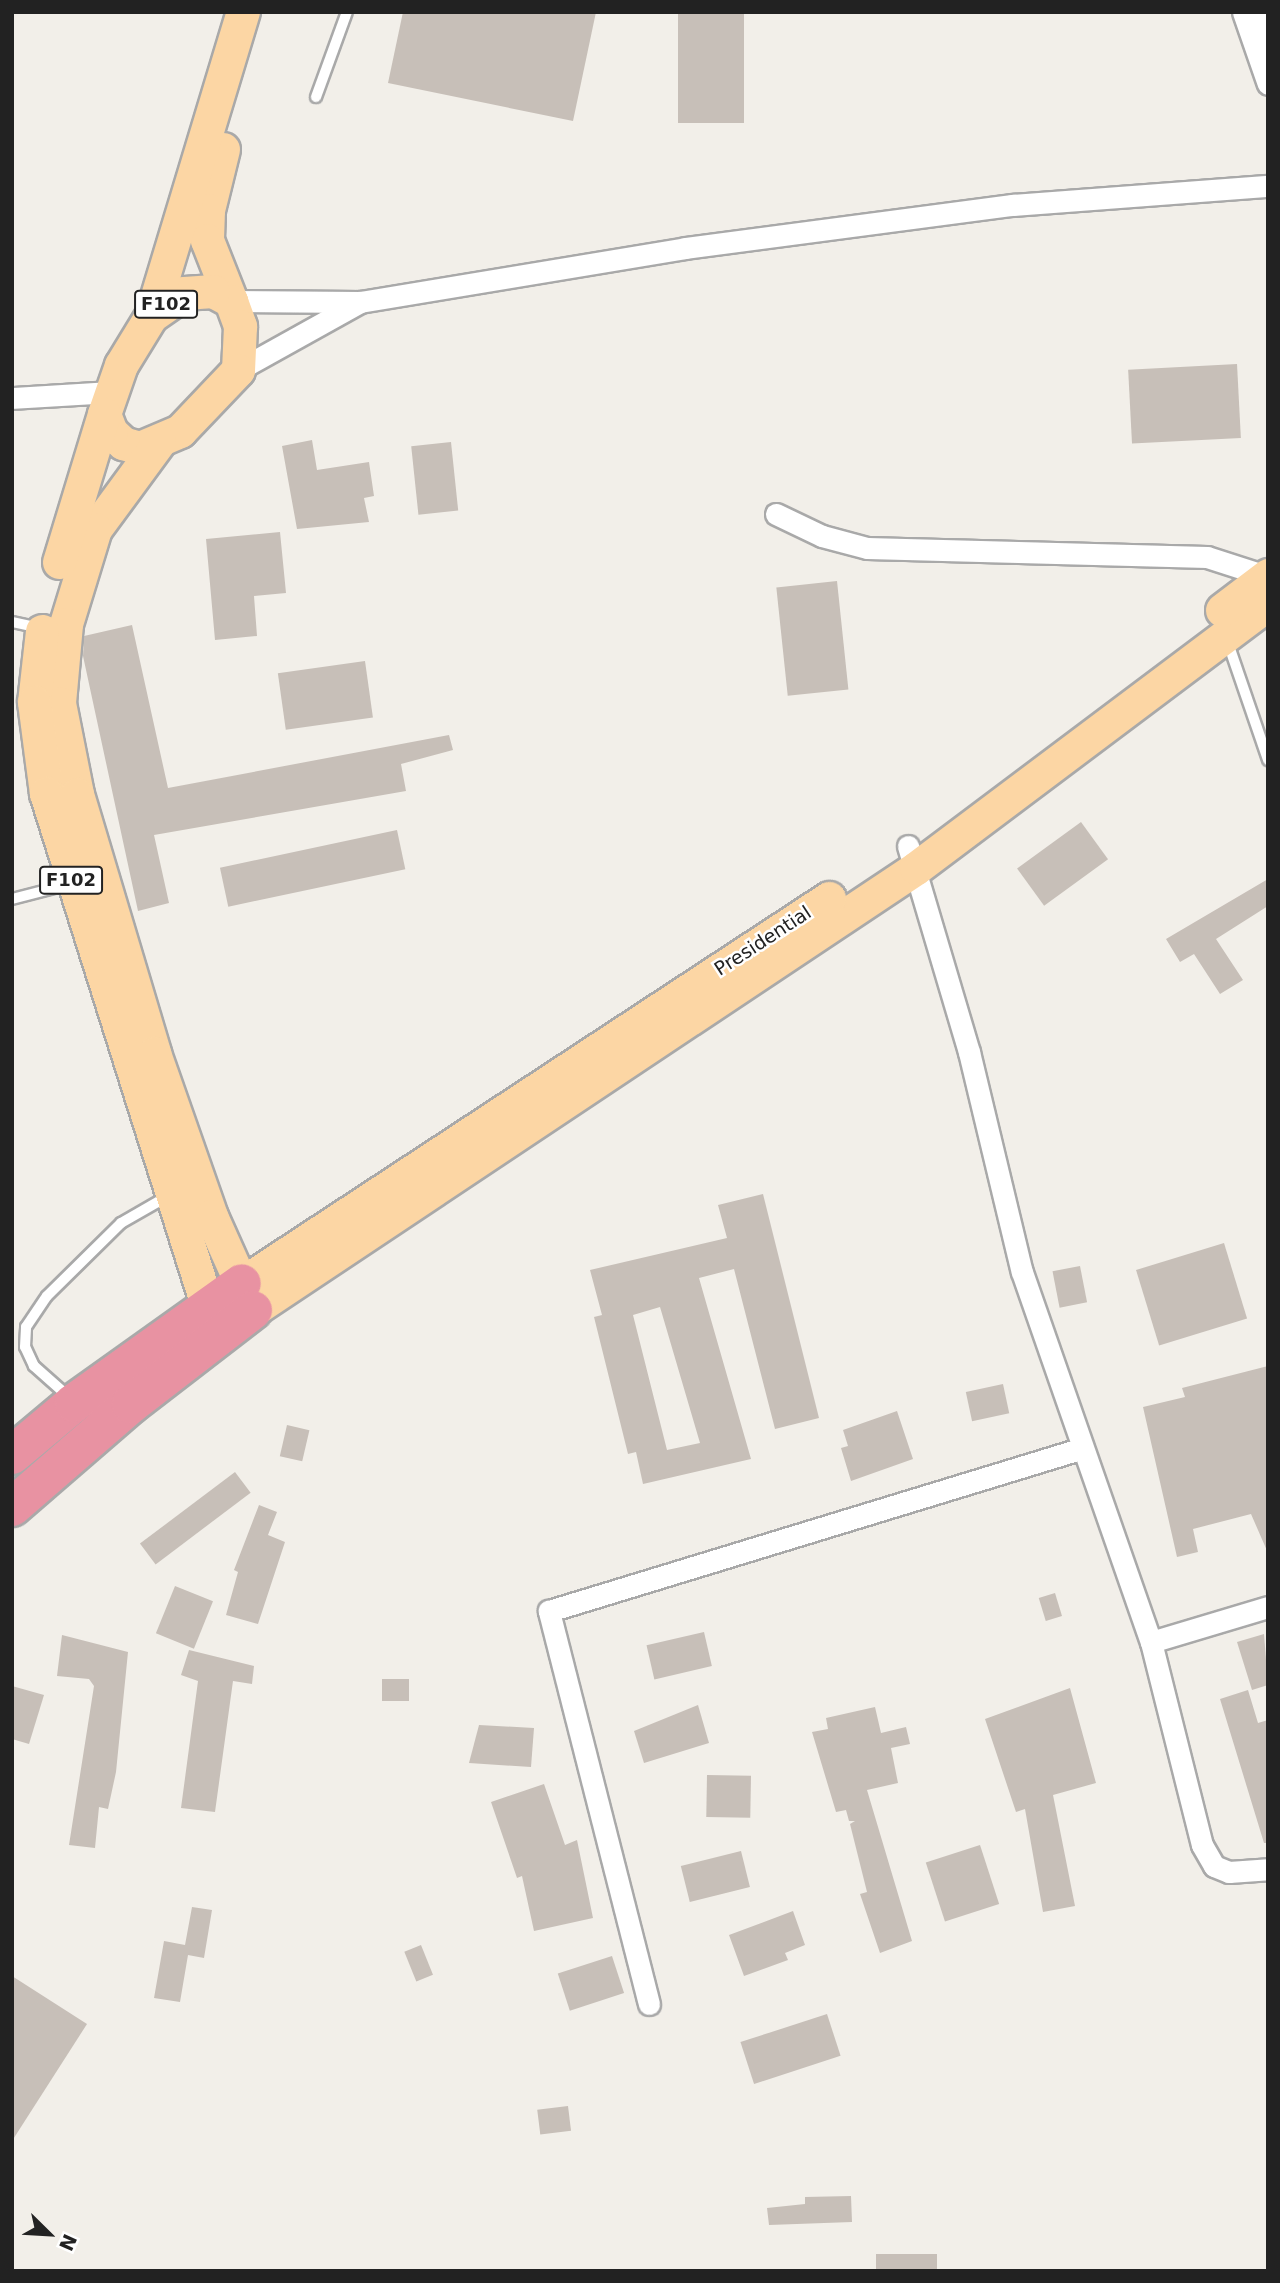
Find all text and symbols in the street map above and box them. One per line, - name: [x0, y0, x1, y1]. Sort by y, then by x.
- road number: F102: [133, 290, 199, 318]
- road number: F102: [38, 866, 104, 894]
- street label: Presidential: [710, 901, 816, 981]
- north arrow: [14, 2199, 84, 2269]
- text: N: [55, 2231, 81, 2254]

